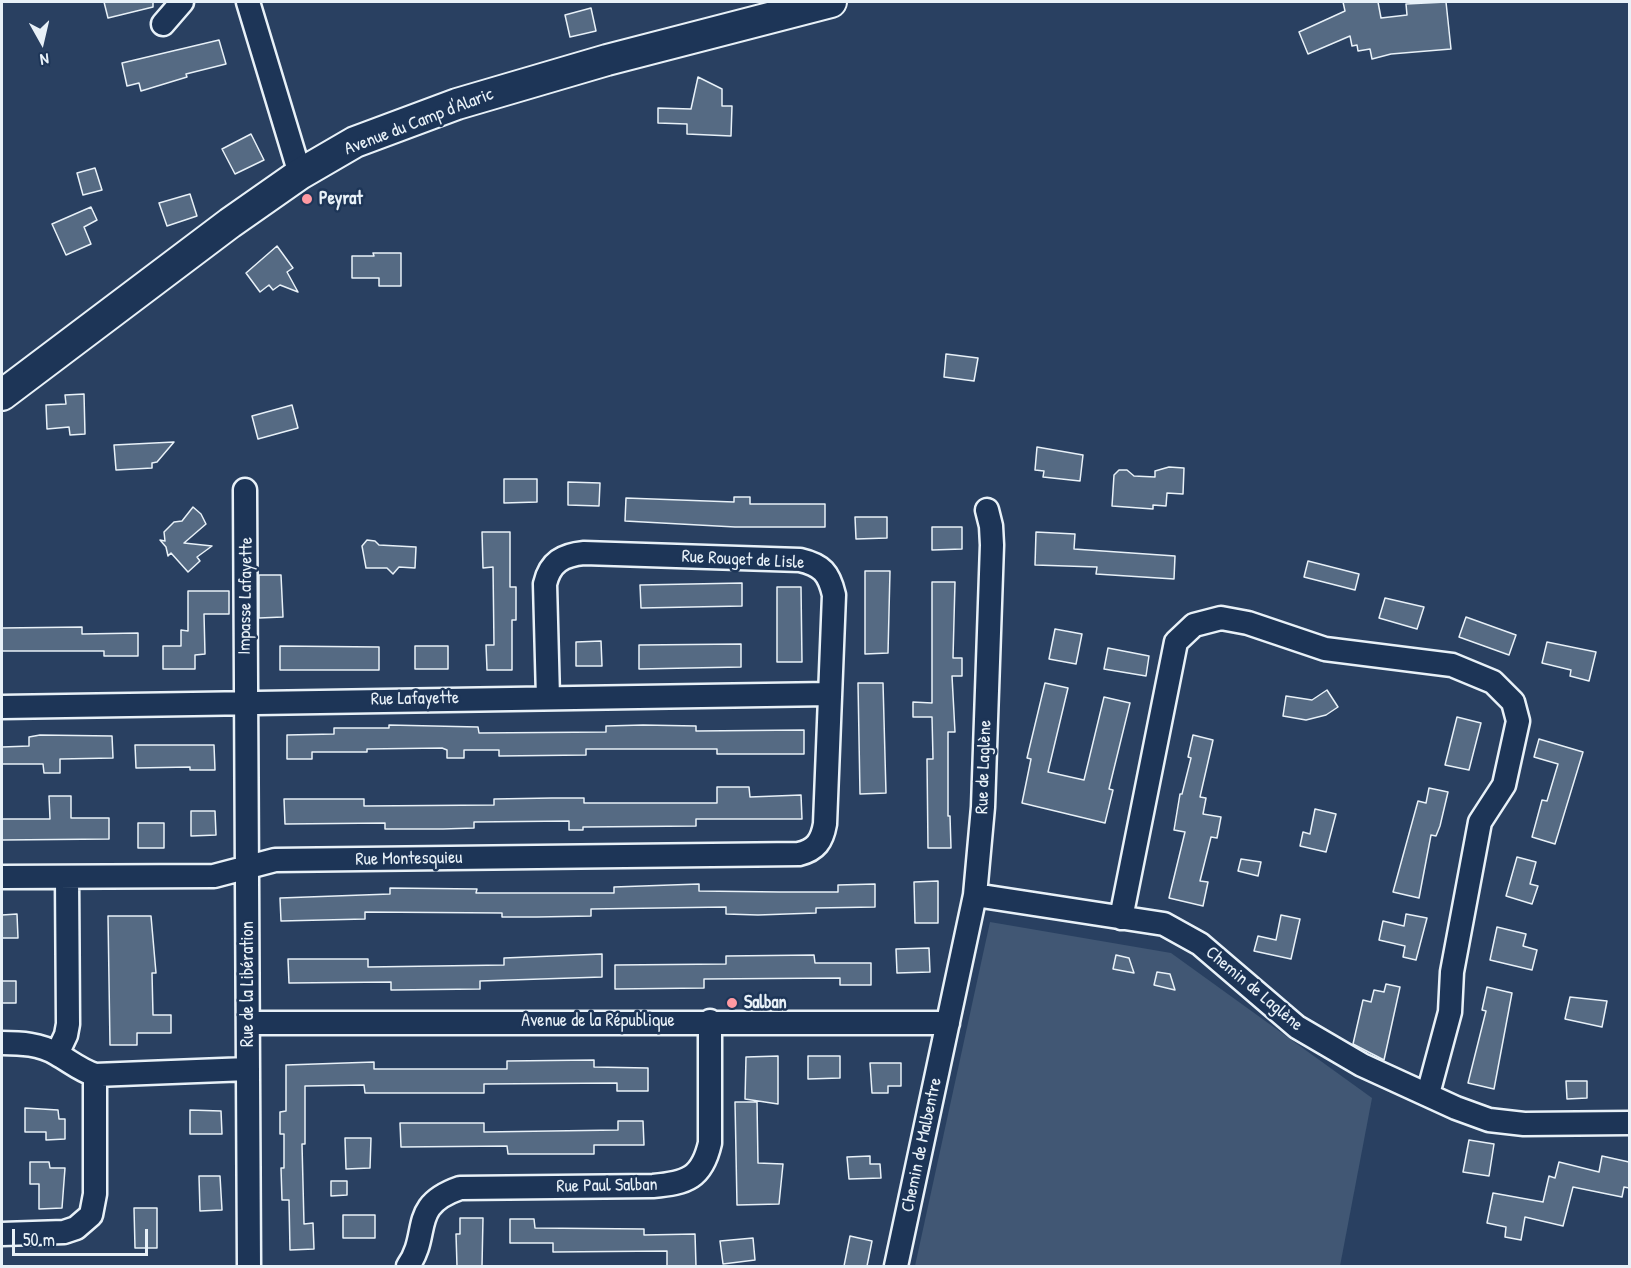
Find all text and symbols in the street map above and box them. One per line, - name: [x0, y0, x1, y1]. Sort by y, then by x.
- north arrow: [12, 12, 72, 72]
- text: N: [39, 48, 50, 71]
- street label: Avenue du Camp d'Alaric: [342, 84, 496, 160]
- place label: Peyrat: [319, 188, 363, 210]
- marker: Peyrat: [300, 192, 314, 206]
- street label: Impasse Lafayette: [234, 537, 258, 655]
- street label: Rue Rouget de Lisle: [681, 546, 805, 574]
- street label: Rue Lafayette: [371, 687, 459, 711]
- street label: Rue de Laglène: [972, 720, 996, 814]
- street label: Rue Montesquieu: [355, 847, 463, 871]
- street label: Rue de la Libération: [237, 921, 259, 1047]
- street label: Chemin de Laglène: [1201, 942, 1307, 1036]
- place label: Salban: [744, 992, 787, 1014]
- marker: Salban: [725, 996, 739, 1010]
- street label: Avenue de la République: [521, 1010, 675, 1032]
- street label: Chemin de Malbentre: [897, 1076, 947, 1214]
- street label: Rue Paul Salban: [556, 1174, 658, 1198]
- scale bar: [15, 1217, 152, 1255]
- text: 50 m: [23, 1227, 55, 1252]

